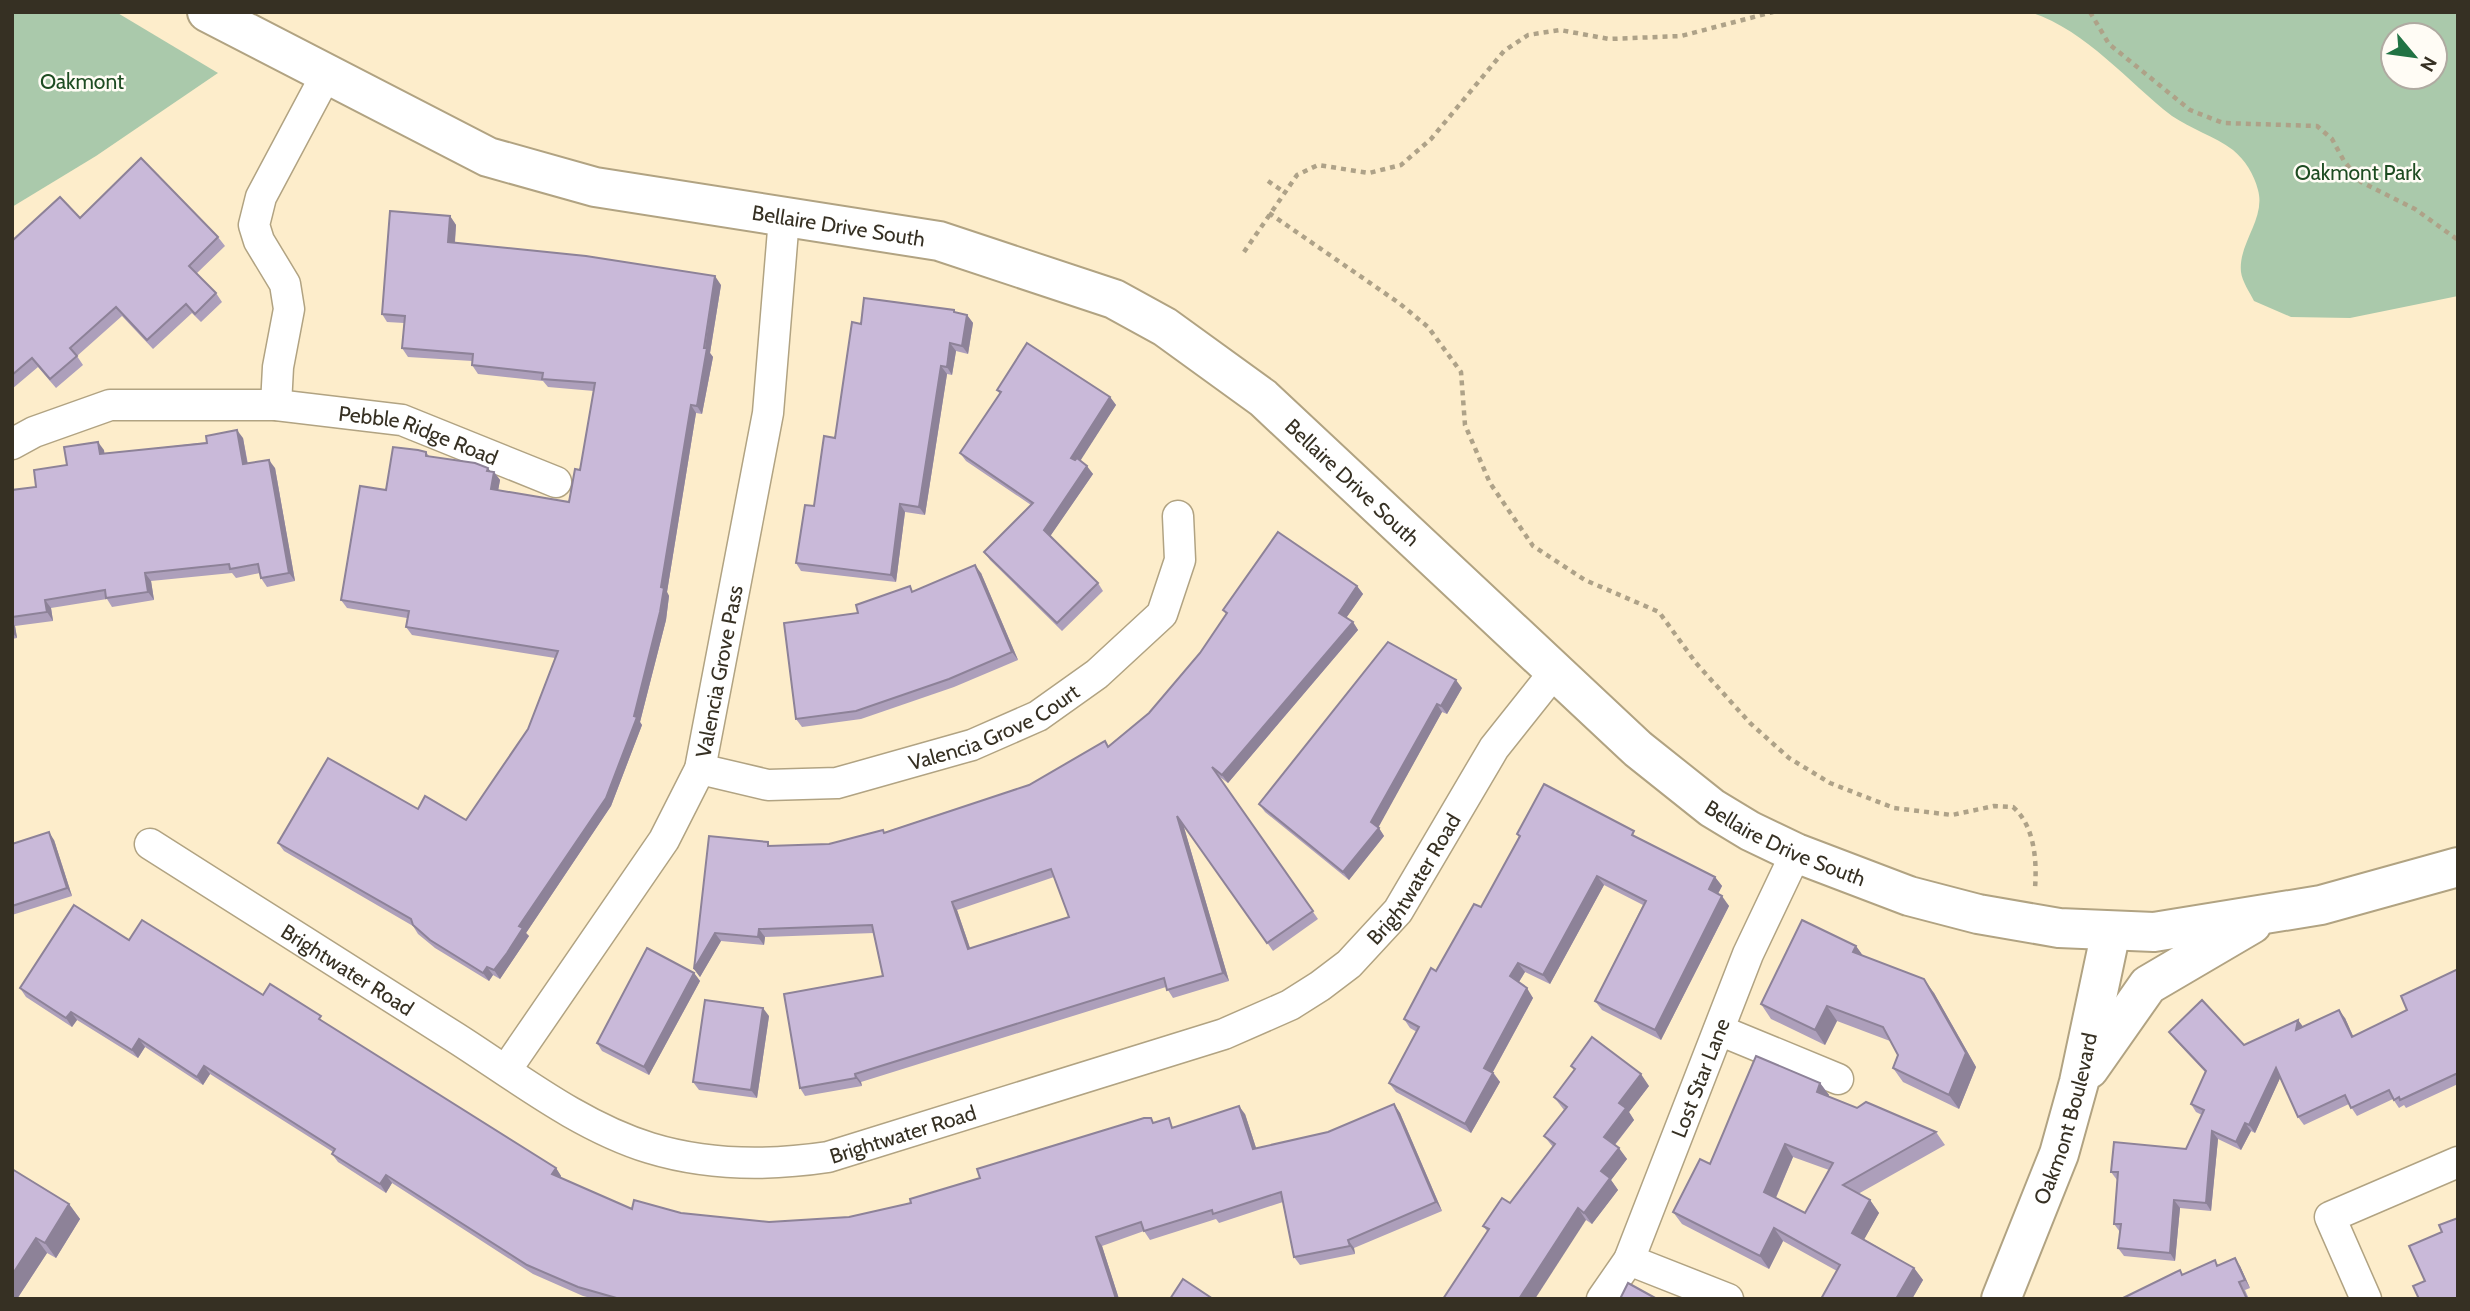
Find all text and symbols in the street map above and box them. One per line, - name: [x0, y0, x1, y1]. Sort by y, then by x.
- north arrow: [2379, 21, 2449, 91]
- text: N: [2415, 53, 2442, 75]
- park label: Oakmont: [40, 69, 124, 94]
- park label: Oakmont Park: [2295, 160, 2422, 185]
- street label: Bellaire Drive South: [750, 199, 927, 251]
- street label: Pebble Ridge Road: [337, 400, 502, 470]
- street label: Bellaire Drive South: [1280, 413, 1425, 551]
- street label: Valencia Grove Pass: [690, 583, 747, 760]
- street label: Valencia Grove Court: [906, 679, 1084, 775]
- street label: Bellaire Drive South: [1701, 794, 1869, 891]
- street label: Brightwater Road: [1361, 809, 1465, 949]
- street label: Brightwater Road: [277, 918, 419, 1020]
- street label: Lost Star Lane: [1665, 1014, 1734, 1141]
- street label: Oakmont Boulevard: [2028, 1030, 2102, 1208]
- street label: Brightwater Road: [826, 1099, 979, 1168]

